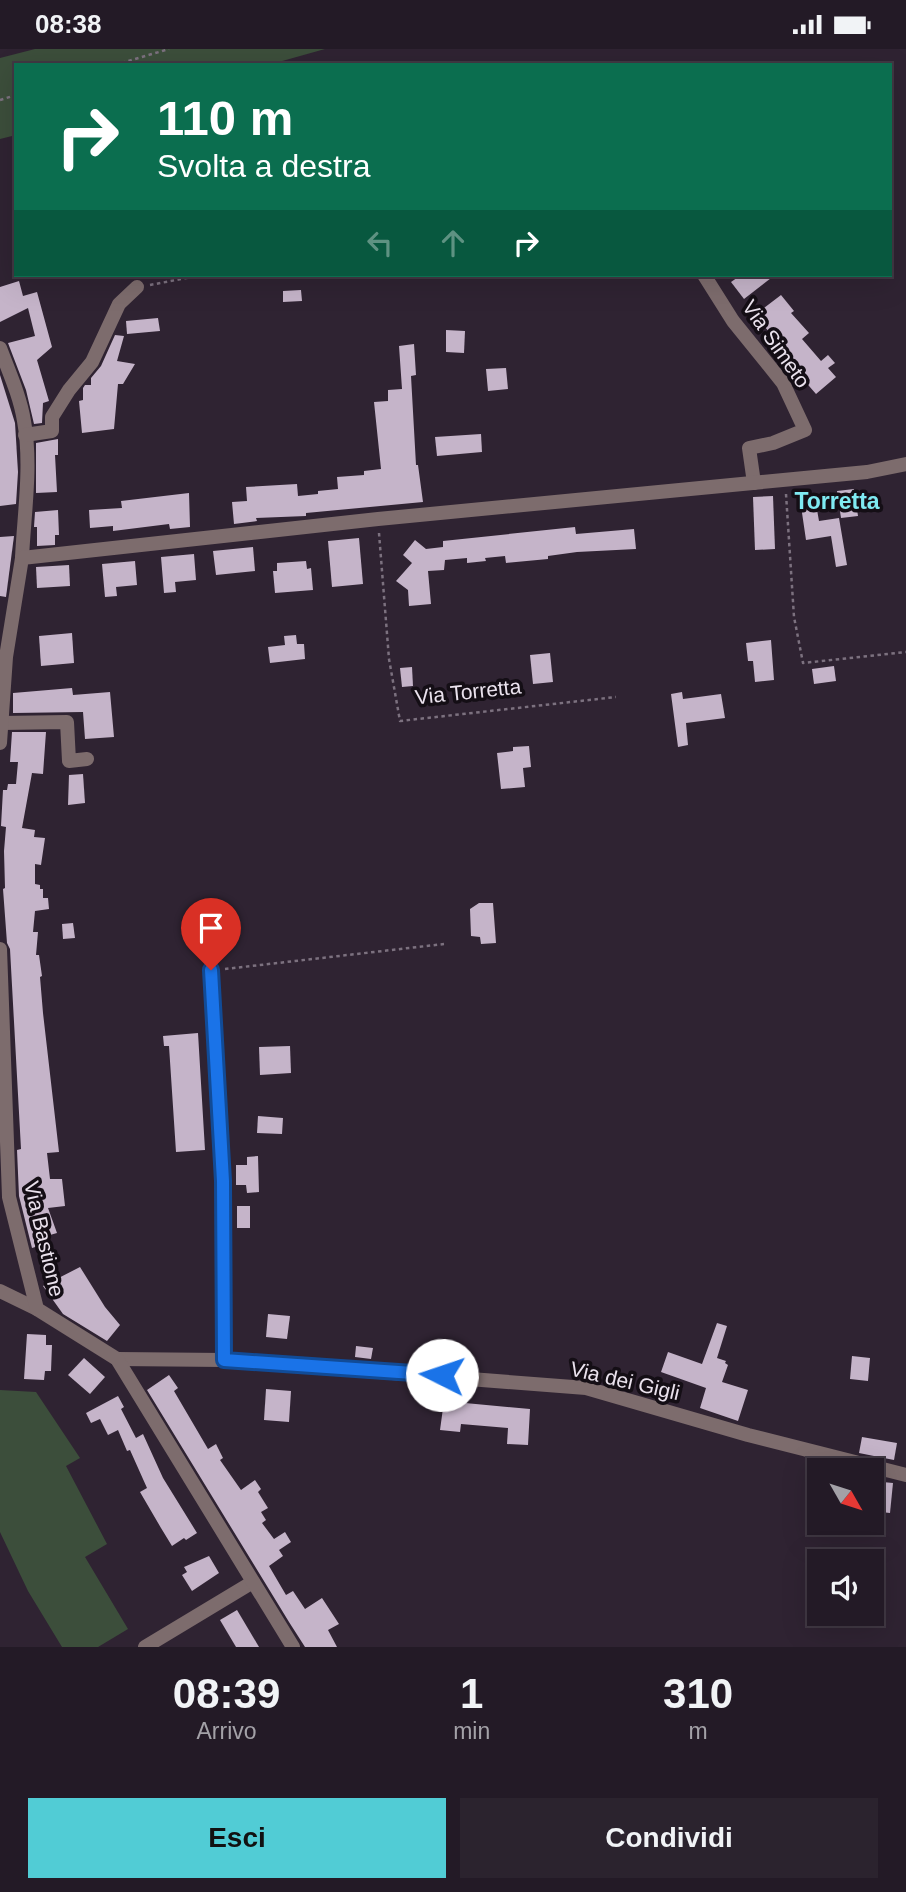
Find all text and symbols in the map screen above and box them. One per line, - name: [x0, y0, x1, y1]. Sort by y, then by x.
- text: 08:38: [35, 9, 102, 39]
- icon: right: [42, 91, 133, 182]
- text: 110 m: [157, 91, 293, 145]
- text: Svolta a destra: [157, 148, 370, 184]
- icon: left: [361, 224, 399, 262]
- icon: ahead: [434, 224, 472, 262]
- icon: right: [507, 224, 545, 262]
- street label: Via Simeto: [738, 296, 815, 392]
- district label: Torretta: [794, 488, 880, 514]
- street label: Via Torretta: [414, 674, 522, 709]
- pin: [181, 898, 241, 970]
- icon: arrive: [192, 909, 230, 947]
- street label: Via Bastione: [20, 1179, 69, 1299]
- position arrow: [405, 1338, 479, 1412]
- street label: Via dei Gigli: [568, 1357, 682, 1404]
- north arrow: [807, 1458, 884, 1535]
- map controls: [807, 1458, 884, 1626]
- button: sound: [807, 1549, 884, 1626]
- text: 08:39: [173, 1670, 280, 1717]
- text: 1: [460, 1670, 483, 1717]
- text: 310: [663, 1670, 733, 1717]
- text: Arrivo: [197, 1718, 257, 1744]
- text: min: [453, 1718, 490, 1744]
- text: m: [689, 1718, 708, 1744]
- button: Esci: [28, 1798, 446, 1878]
- button: Condividi: [460, 1798, 878, 1878]

